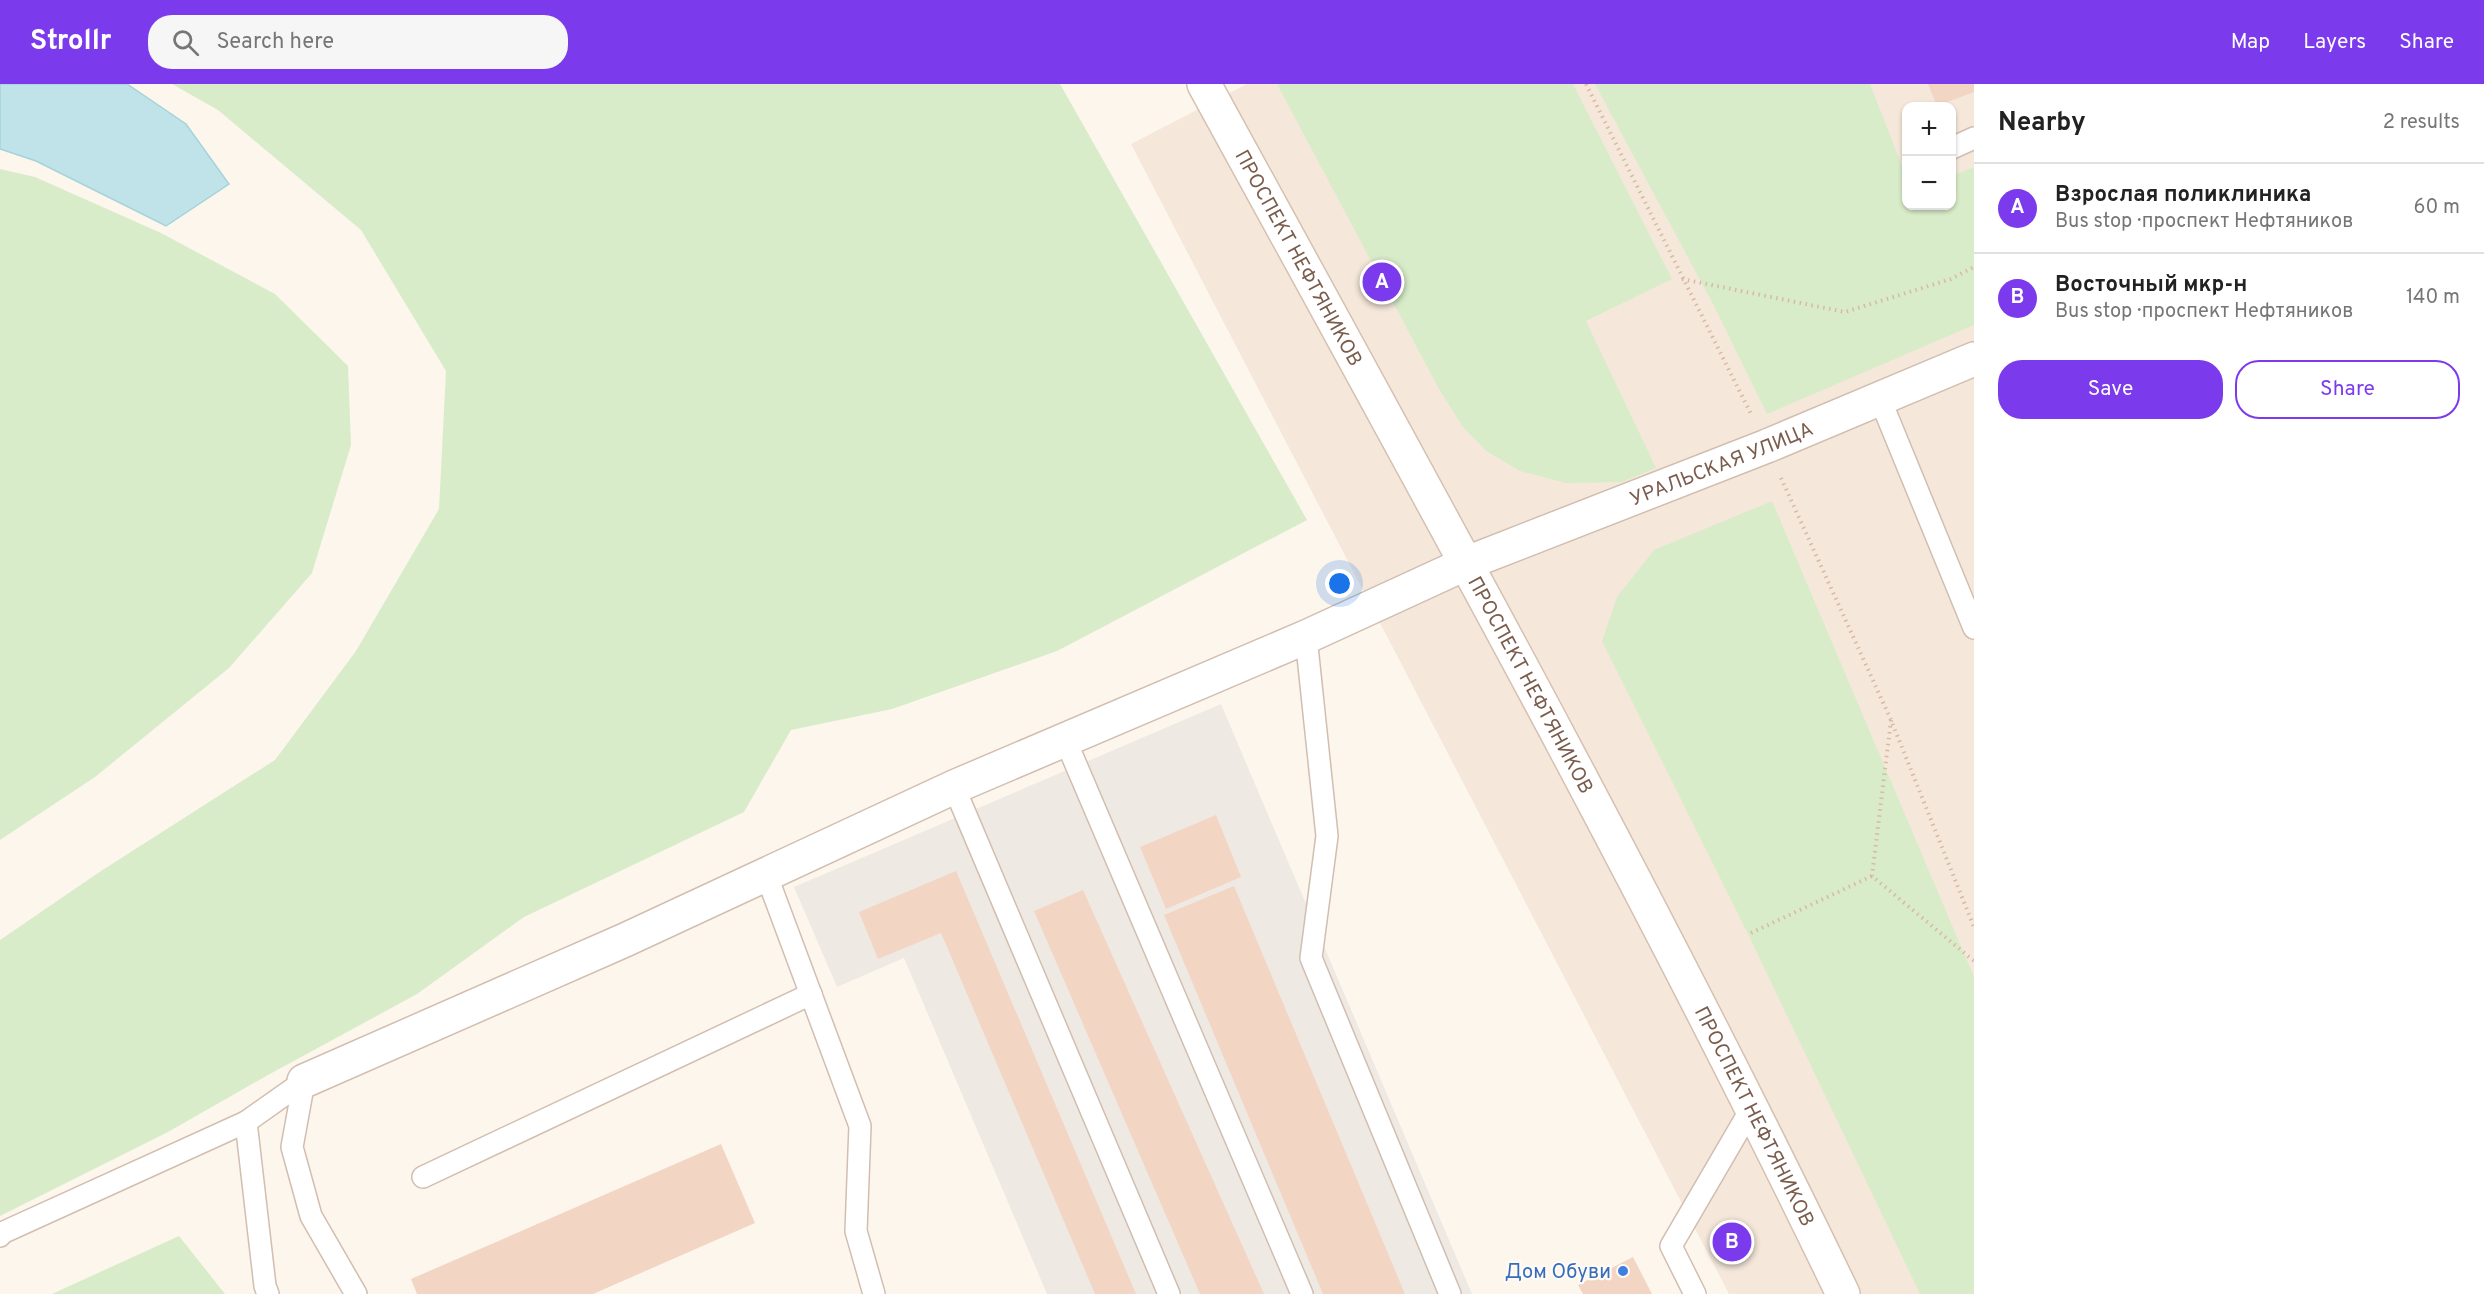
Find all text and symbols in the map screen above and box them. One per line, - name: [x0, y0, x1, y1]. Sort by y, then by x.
- search box: [148, 15, 568, 69]
- text: Strollr: [30, 24, 112, 60]
- icon: search: [169, 26, 202, 59]
- text: Search here: [217, 29, 334, 56]
- text: Map: [2231, 29, 2270, 56]
- text: Layers: [2303, 29, 2366, 56]
- text: Share: [2399, 29, 2454, 56]
- map controls: [1902, 102, 1956, 210]
- button: +: [1902, 102, 1956, 156]
- text: Nearby: [1998, 107, 2086, 140]
- text: 2 results: [2383, 110, 2460, 136]
- street label: ПРОСПЕКТ НЕФТЯНИКОВ: [1228, 146, 1367, 371]
- button: −: [1902, 156, 1956, 210]
- text: Взрослая поликлиника: [2055, 182, 2311, 209]
- text: A: [2010, 195, 2025, 221]
- text: 60 m: [2414, 195, 2460, 221]
- text: Bus stop · проспект Нефтяников: [2055, 209, 2353, 235]
- pin: A: [1362, 260, 1402, 304]
- text: Восточный мкр-н: [2055, 272, 2247, 299]
- text: B: [2011, 285, 2024, 311]
- text: 140 m: [2406, 285, 2460, 311]
- text: Bus stop · проспект Нефтяников: [2055, 299, 2353, 325]
- button: Save: [1998, 360, 2223, 419]
- button: Share: [2235, 360, 2460, 419]
- street label: УРАЛЬСКАЯ УЛИЦА: [1626, 417, 1818, 513]
- your location: [1325, 569, 1354, 598]
- street label: ПРОСПЕКТ НЕФТЯНИКОВ: [1461, 572, 1598, 799]
- street label: ПРОСПЕКТ НЕФТЯНИКОВ: [1687, 1003, 1819, 1231]
- pin: B: [1712, 1220, 1752, 1264]
- place label: Дом Обуви: [1505, 1260, 1611, 1286]
- marker: Дом Обуви: [1616, 1264, 1630, 1278]

